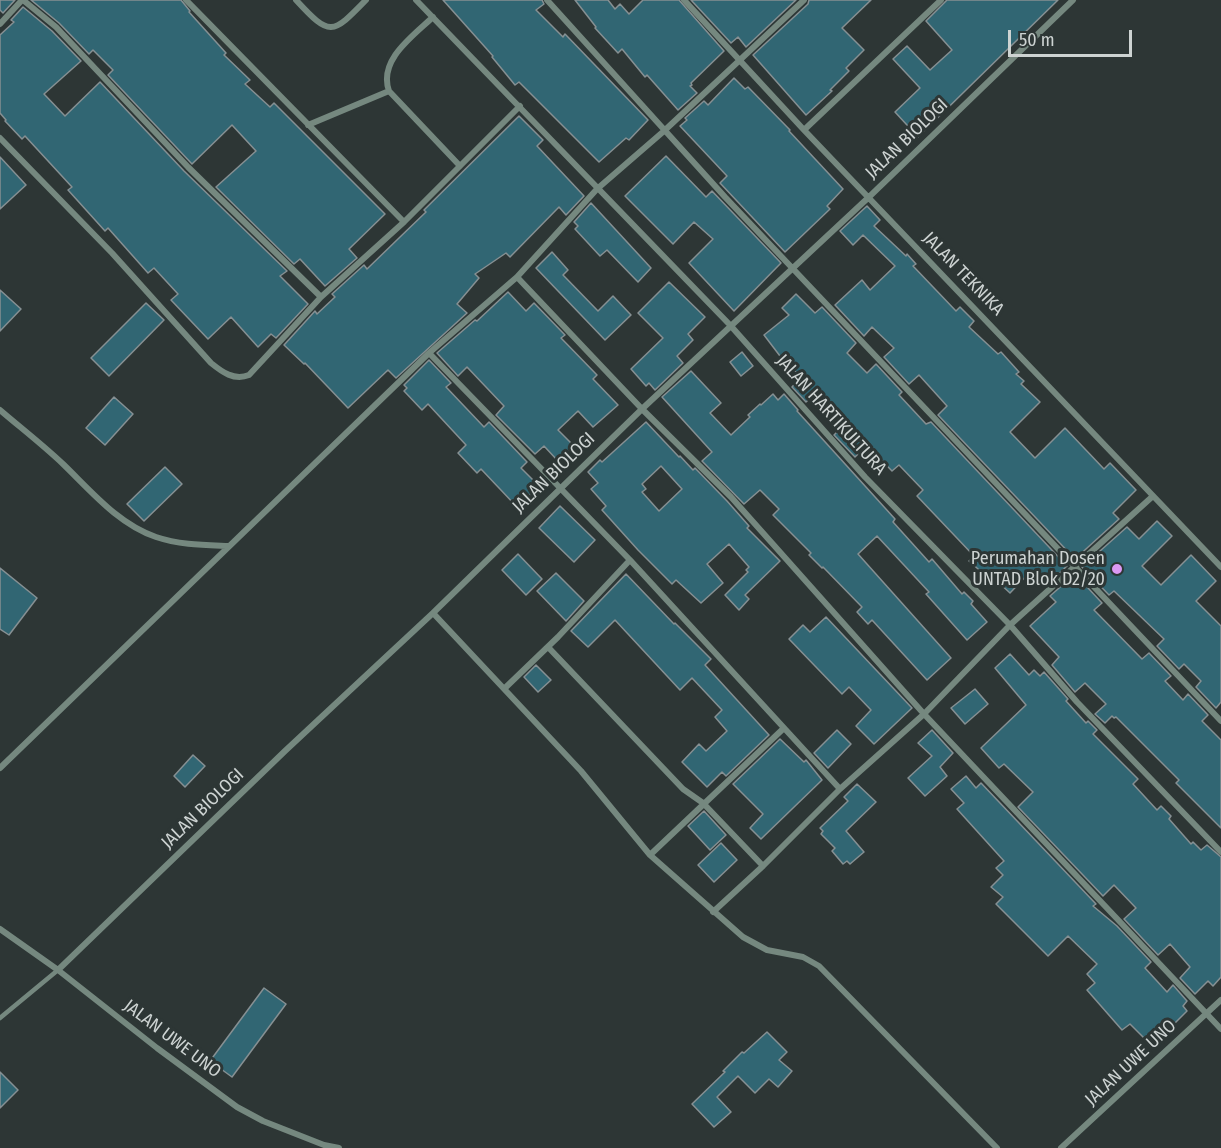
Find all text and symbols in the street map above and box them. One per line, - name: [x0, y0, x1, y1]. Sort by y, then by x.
- scale bar: [1011, 18, 1136, 56]
- text: 50 m: [1019, 29, 1055, 51]
- street label: JALAN BIOLOGI: [861, 94, 953, 184]
- street label: JALAN TEKNIKA: [918, 228, 1008, 320]
- street label: JALAN HARTIKULTURA: [771, 350, 891, 480]
- street label: JALAN BIOLOGI: [508, 428, 600, 518]
- place label: Perumahan Dosen UNTAD Blok D2/20: [971, 548, 1105, 590]
- marker: Perumahan Dosen UNTAD Blok D2/20: [1110, 562, 1124, 576]
- street label: JALAN BIOLOGI: [157, 764, 249, 854]
- street label: JALAN UWE UNO: [119, 995, 225, 1083]
- street label: JALAN UWE UNO: [1081, 1015, 1181, 1111]

